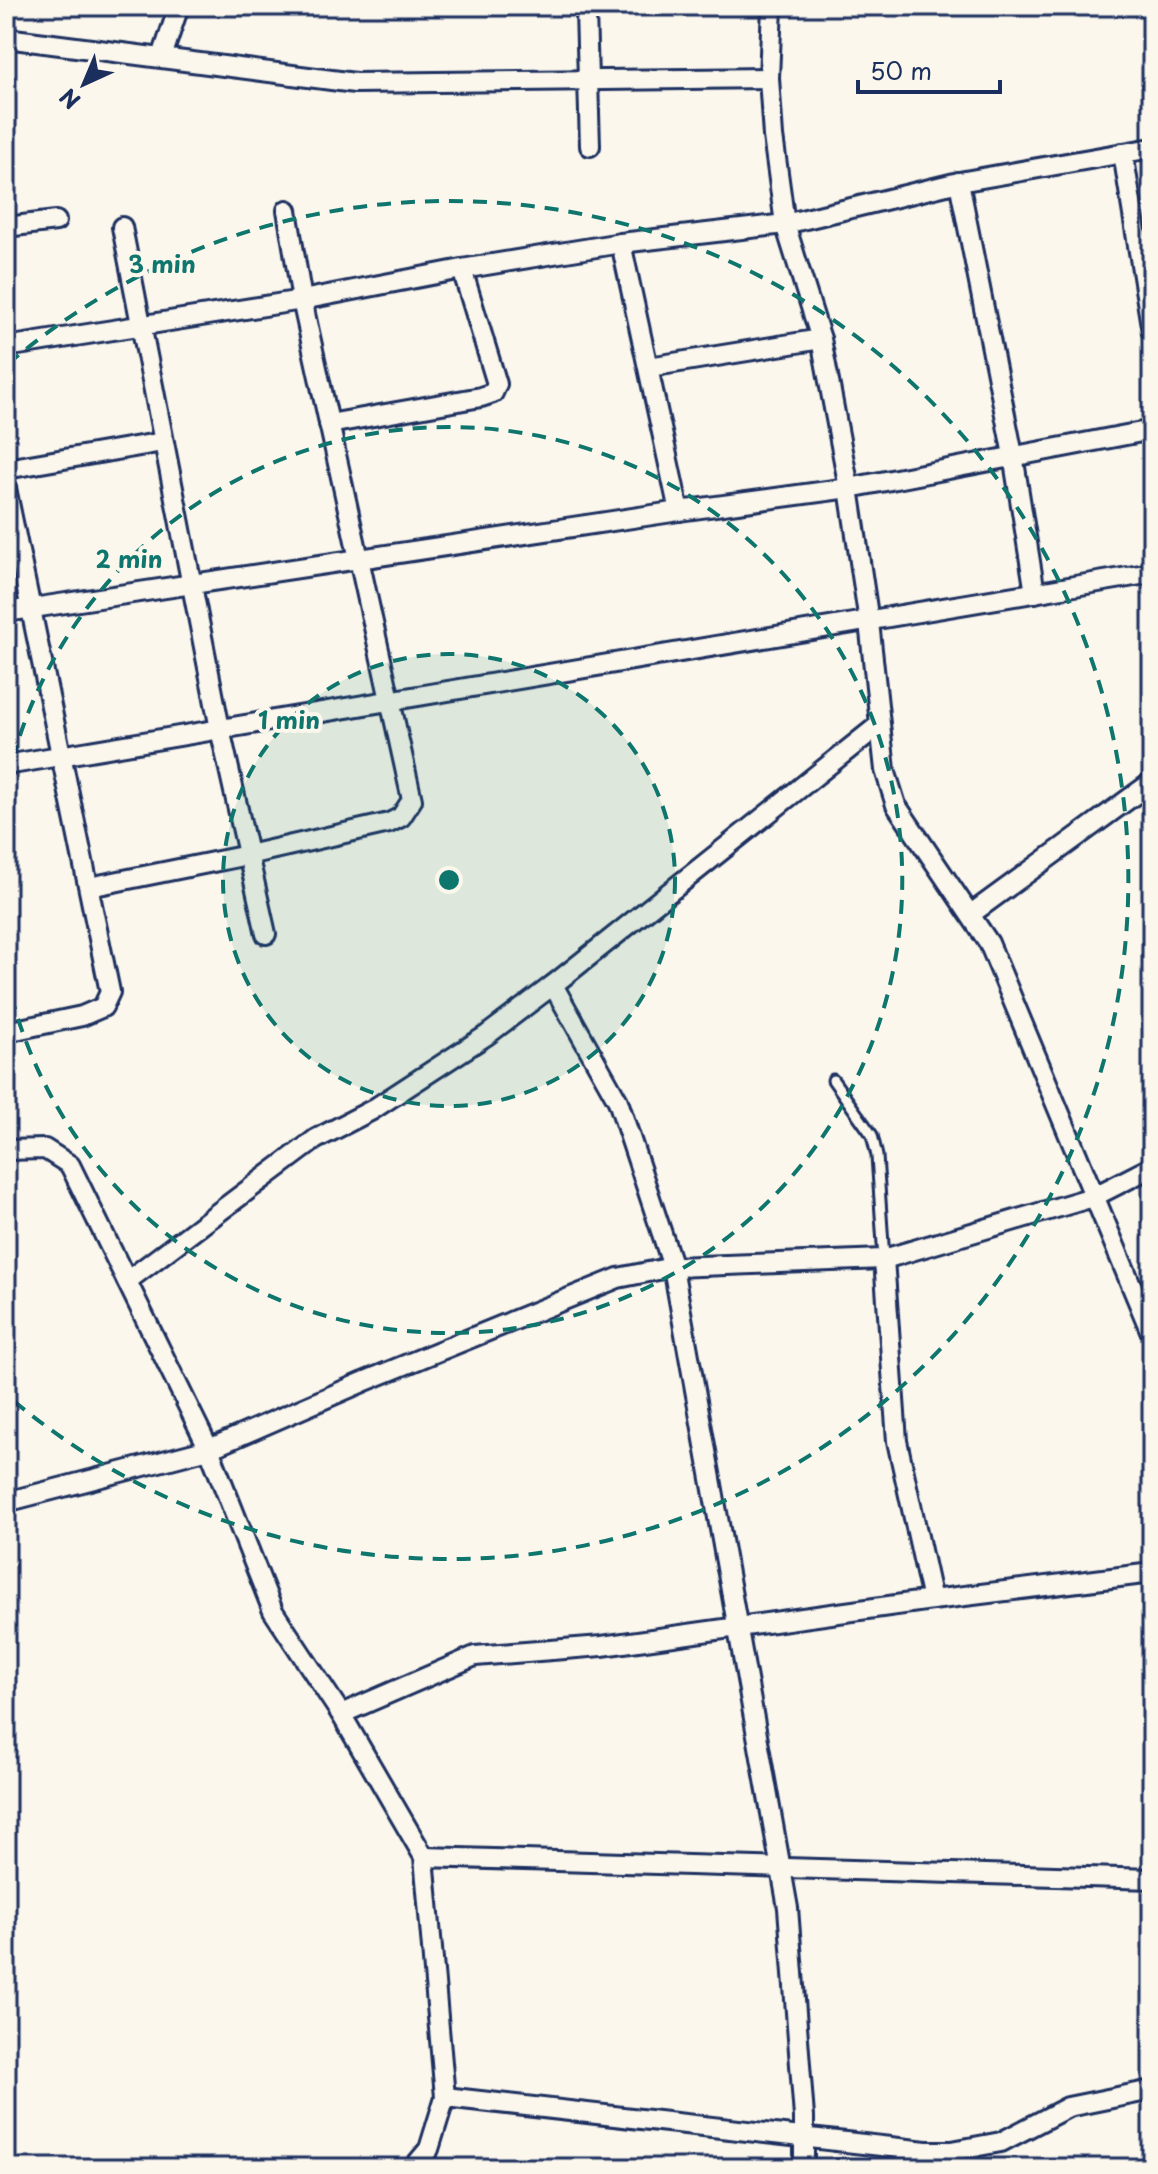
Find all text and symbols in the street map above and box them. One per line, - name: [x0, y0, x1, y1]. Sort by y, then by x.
- north arrow: [44, 44, 124, 124]
- scale bar: [858, 44, 1000, 94]
- text: 50 m: [870, 52, 932, 88]
- text: N: [51, 82, 87, 117]
- text: 3 min: [128, 245, 196, 281]
- text: 2 min: [95, 540, 163, 576]
- text: 1 min: [258, 701, 320, 737]
- centre of rings: [435, 866, 463, 894]

